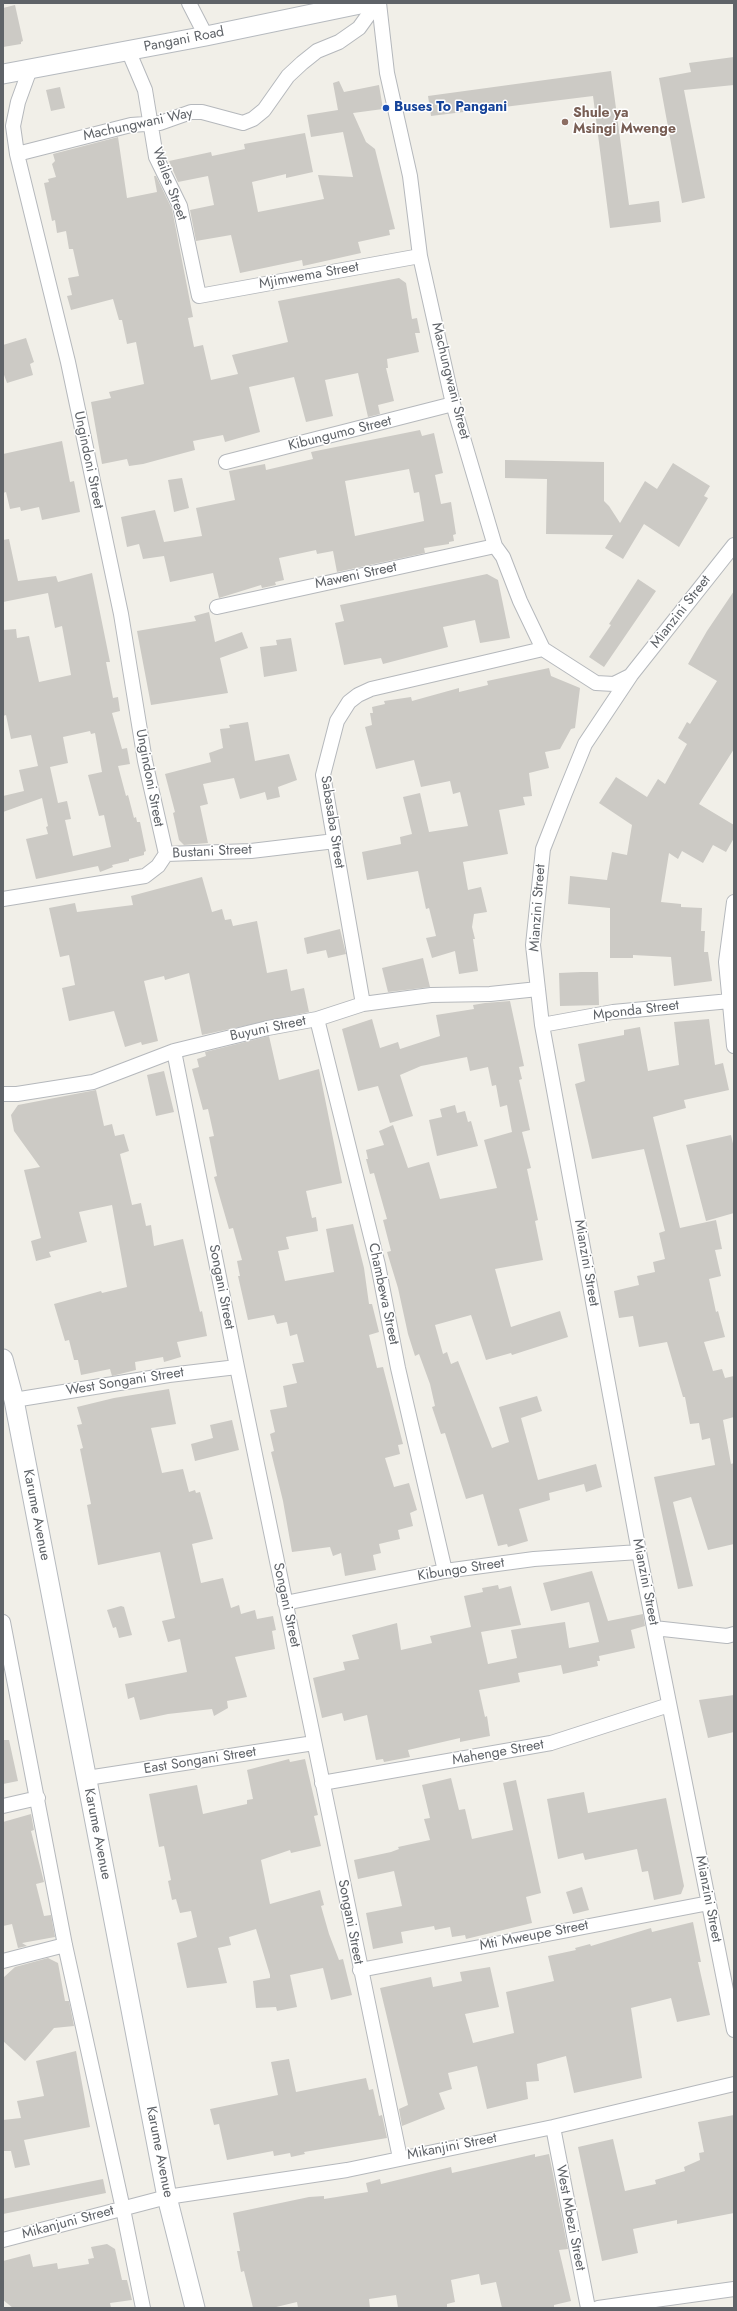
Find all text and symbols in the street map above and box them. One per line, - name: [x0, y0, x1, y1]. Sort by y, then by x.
- street label: Pangani Road: [142, 24, 226, 56]
- place label: Buses To Pangani: [394, 100, 507, 116]
- marker: Buses To Pangani: [381, 103, 391, 113]
- street label: Machungwani Way: [82, 105, 194, 145]
- place label: Shule ya Msingi Mwenge: [573, 106, 676, 138]
- marker: Shule ya Msingi Mwenge: [560, 117, 570, 127]
- street label: Wailes Street: [148, 145, 190, 223]
- street label: Mjimwema Street: [258, 259, 360, 293]
- street label: Machungwani Street: [427, 321, 473, 441]
- street label: Ungindoni Street: [69, 410, 107, 510]
- street label: Kibungumo Street: [287, 413, 393, 455]
- street label: Maweni Street: [314, 559, 398, 593]
- street label: Mianzini Street: [647, 572, 715, 652]
- street label: Ungindoni Street: [131, 728, 167, 828]
- street label: Sabasaba Street: [316, 774, 348, 870]
- street label: Bustani Street: [172, 842, 252, 862]
- street label: Mianzini Street: [527, 864, 549, 952]
- street label: Mponda Street: [592, 997, 680, 1025]
- street label: Buyuni Street: [228, 1013, 308, 1045]
- street label: Mianzini Street: [570, 1218, 602, 1308]
- street label: Chambewa Street: [364, 1242, 402, 1346]
- street label: Songani Street: [205, 1243, 237, 1331]
- street label: West Songani Street: [65, 1364, 185, 1400]
- street label: Karume Avenue: [19, 1468, 53, 1562]
- street label: Mianzini Street: [628, 1537, 662, 1627]
- street label: Kibungo Street: [416, 1555, 506, 1585]
- street label: Songani Street: [269, 1561, 303, 1649]
- street label: Mahenge Street: [451, 1737, 545, 1769]
- street label: East Songani Street: [143, 1744, 257, 1778]
- street label: Karume Avenue: [80, 1787, 114, 1881]
- street label: Mianzini Street: [691, 1854, 725, 1944]
- street label: Songani Street: [334, 1878, 366, 1966]
- street label: Mti Mweupe Street: [478, 1917, 590, 1955]
- street label: Karume Avenue: [142, 2105, 176, 2199]
- street label: Mikanjini Street: [406, 2130, 498, 2164]
- street label: West Mbezi Street: [552, 2164, 588, 2272]
- street label: Mikanjuni Street: [20, 2203, 116, 2243]

